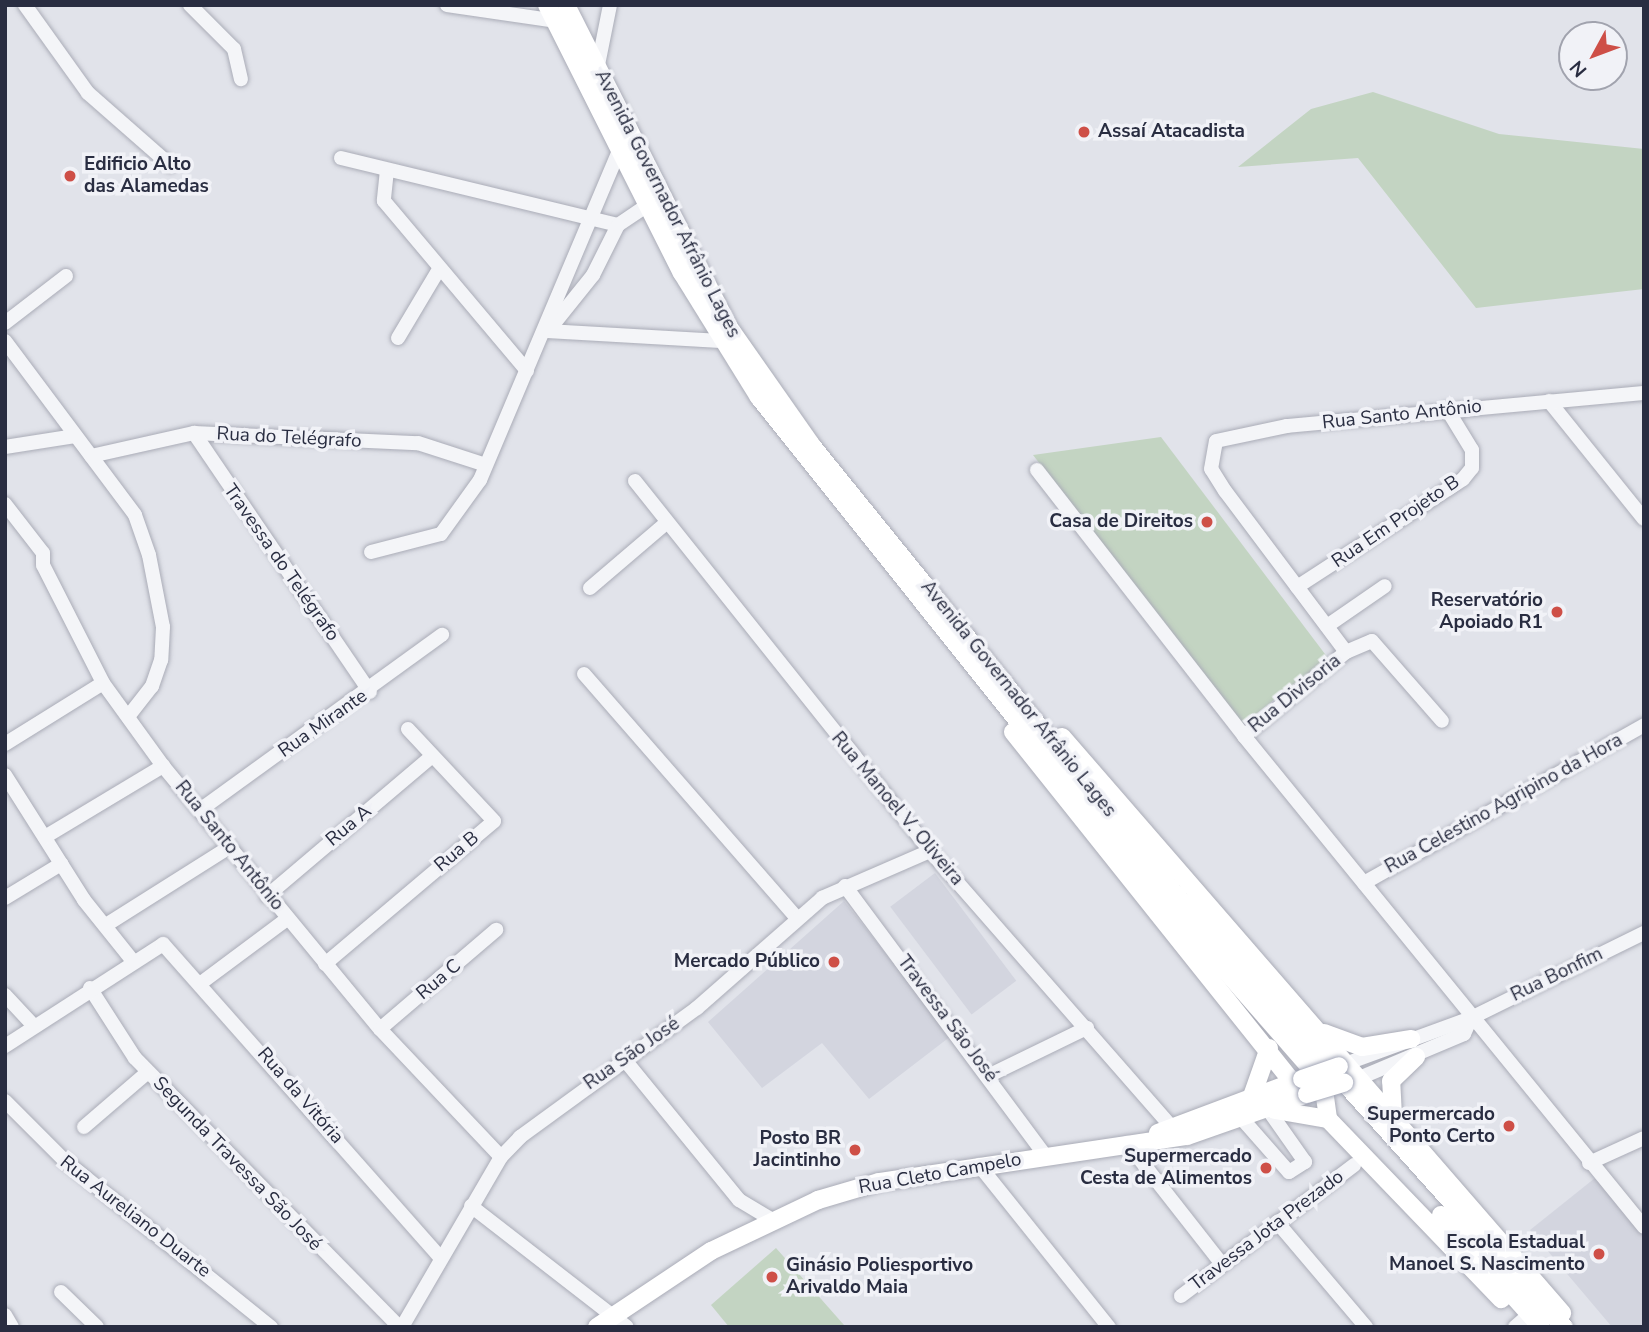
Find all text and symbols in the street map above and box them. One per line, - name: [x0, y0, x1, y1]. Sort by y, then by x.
- north arrow: [1558, 21, 1628, 91]
- text: N: [1564, 55, 1593, 82]
- street label: Avenida Governador Afrânio Lages: [589, 66, 745, 342]
- place label: Assaí Atacadista: [1098, 121, 1245, 143]
- marker: Assaí Atacadista: [1076, 124, 1092, 140]
- place label: Edificio Alto das Alamedas: [84, 154, 209, 198]
- marker: Edificio Alto das Alamedas: [62, 168, 78, 184]
- street label: Rua Santo Antônio: [1321, 395, 1483, 435]
- street label: Rua do Telégrafo: [216, 423, 362, 453]
- street label: Rua Em Projeto B: [1328, 471, 1464, 573]
- street label: Travessa do Telégrafo: [218, 480, 344, 646]
- place label: Casa de Direitos: [1049, 511, 1193, 533]
- marker: Casa de Direitos: [1199, 514, 1215, 530]
- street label: Avenida Governador Afrânio Lages: [916, 576, 1120, 822]
- place label: Reservatório Apoiado R1: [1431, 590, 1543, 634]
- marker: Reservatório Apoiado R1: [1549, 604, 1565, 620]
- street label: Rua Divisoria: [1244, 650, 1346, 738]
- street label: Rua Mirante: [274, 685, 372, 763]
- street label: Rua Manoel V. Oliveira: [826, 728, 968, 890]
- street label: Rua Celestino Agripino da Hora: [1381, 729, 1627, 879]
- street label: Rua Santo Antônio: [170, 776, 288, 916]
- street label: Rua A: [322, 800, 376, 852]
- street label: Rua B: [430, 827, 484, 877]
- street label: Rua Bonfim: [1507, 943, 1607, 1007]
- place label: Mercado Público: [674, 951, 820, 973]
- street label: Travessa São José: [892, 951, 1002, 1087]
- marker: Mercado Público: [826, 954, 842, 970]
- street label: Rua C: [412, 955, 466, 1005]
- street label: Rua São José: [580, 1013, 684, 1095]
- street label: Rua da Vitória: [252, 1043, 348, 1149]
- street label: Segunda Travessa São José: [148, 1072, 326, 1256]
- place label: Supermercado Ponto Certo: [1367, 1104, 1495, 1148]
- marker: Supermercado Ponto Certo: [1501, 1118, 1517, 1134]
- place label: Posto BR Jacintinho: [754, 1128, 841, 1172]
- marker: Posto BR Jacintinho: [847, 1142, 863, 1158]
- place label: Supermercado Cesta de Alimentos: [1080, 1146, 1252, 1190]
- street label: Rua Cleto Campelo: [857, 1148, 1023, 1200]
- street label: Rua Aureliano Duarte: [55, 1151, 215, 1283]
- marker: Supermercado Cesta de Alimentos: [1258, 1160, 1274, 1176]
- street label: Travessa Jota Prezado: [1186, 1166, 1348, 1296]
- place label: Escola Estadual Manoel S. Nascimento: [1389, 1232, 1585, 1276]
- marker: Escola Estadual Manoel S. Nascimento: [1591, 1246, 1607, 1262]
- place label: Ginásio Poliesportivo Arivaldo Maia: [786, 1255, 973, 1299]
- marker: Ginásio Poliesportivo Arivaldo Maia: [764, 1269, 780, 1285]

